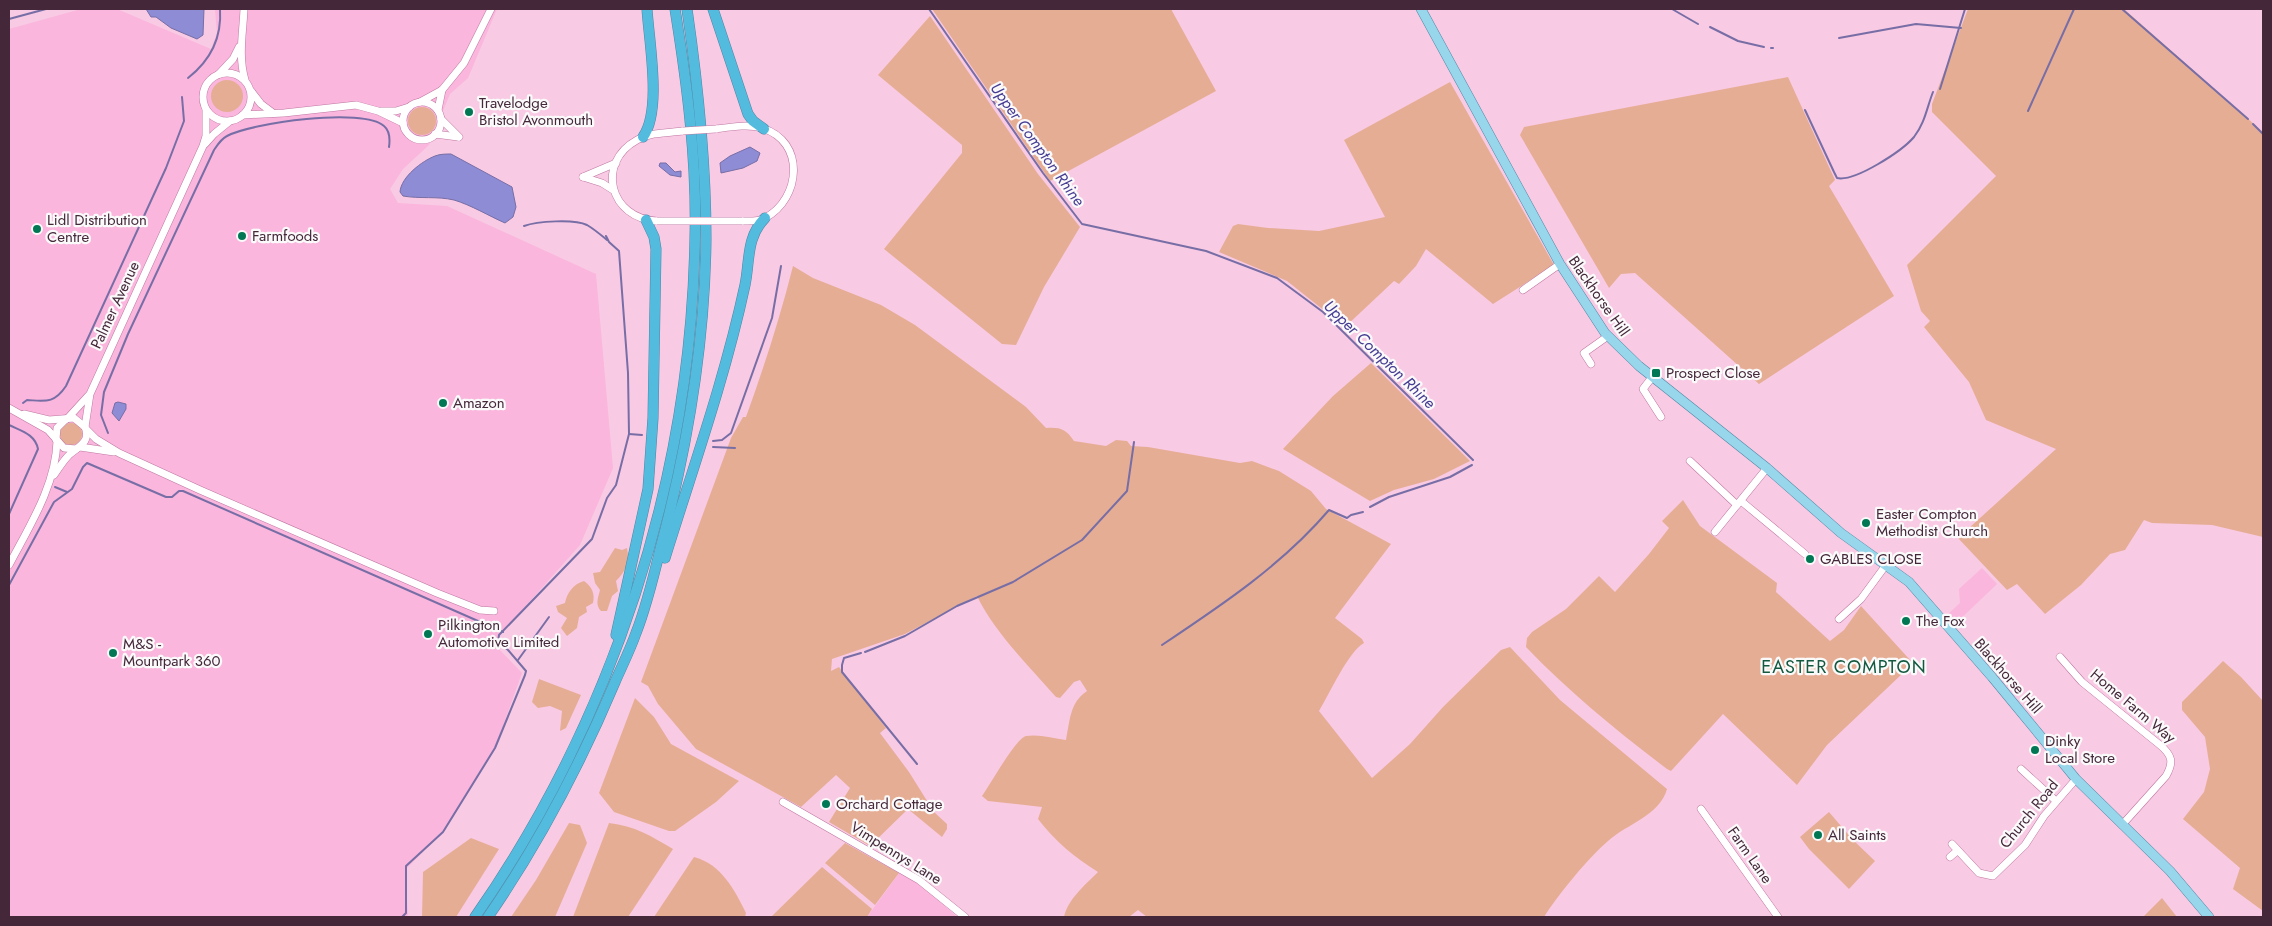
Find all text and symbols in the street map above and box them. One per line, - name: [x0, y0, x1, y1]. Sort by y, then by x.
- water label: Upper Compton Rhine: [985, 78, 1090, 211]
- place label: Travelodge Bristol Avonmouth: [479, 92, 593, 131]
- marker: Travelodge Bristol Avonmouth: [463, 106, 475, 118]
- place label: Lidl Distribution Centre: [47, 209, 147, 248]
- marker: Lidl Distribution Centre: [31, 223, 43, 235]
- place label: Farmfoods: [252, 225, 318, 247]
- marker: Farmfoods: [236, 230, 248, 242]
- street label: Blackhorse Hill: [1563, 251, 1635, 341]
- street label: Palmer Avenue: [85, 257, 145, 352]
- water label: Upper Compton Rhine: [1318, 295, 1441, 414]
- place label: Prospect Close: [1666, 362, 1761, 384]
- marker: Prospect Close: [1650, 367, 1662, 379]
- place label: Amazon: [453, 392, 505, 414]
- marker: Amazon: [437, 397, 449, 409]
- place label: Easter Compton Methodist Church: [1876, 503, 1988, 542]
- marker: Easter Compton Methodist Church: [1860, 517, 1872, 529]
- place label: GABLES CLOSE: [1820, 548, 1922, 570]
- marker: GABLES CLOSE: [1804, 553, 1816, 565]
- place label: The Fox: [1916, 610, 1965, 632]
- place label: Pilkington Automotive Limited: [438, 614, 559, 653]
- marker: The Fox: [1900, 615, 1912, 627]
- marker: Pilkington Automotive Limited: [422, 628, 434, 640]
- place label: M&S - Mountpark 360: [123, 633, 221, 672]
- street label: Blackhorse Hill: [1969, 633, 2047, 719]
- marker: M&S - Mountpark 360: [107, 647, 119, 659]
- district label: EASTER COMPTON: [1761, 654, 1927, 680]
- street label: Home Farm Way: [2086, 664, 2181, 749]
- place label: Dinky Local Store: [2045, 730, 2115, 769]
- marker: Dinky Local Store: [2029, 744, 2041, 756]
- street label: Church Road: [1994, 775, 2064, 853]
- place label: Orchard Cottage: [836, 793, 943, 815]
- marker: Orchard Cottage: [820, 798, 832, 810]
- street label: Vimpennys Lane: [846, 816, 946, 890]
- street label: Farm Lane: [1722, 822, 1778, 888]
- place label: All Saints: [1828, 824, 1886, 846]
- marker: All Saints: [1812, 829, 1824, 841]

